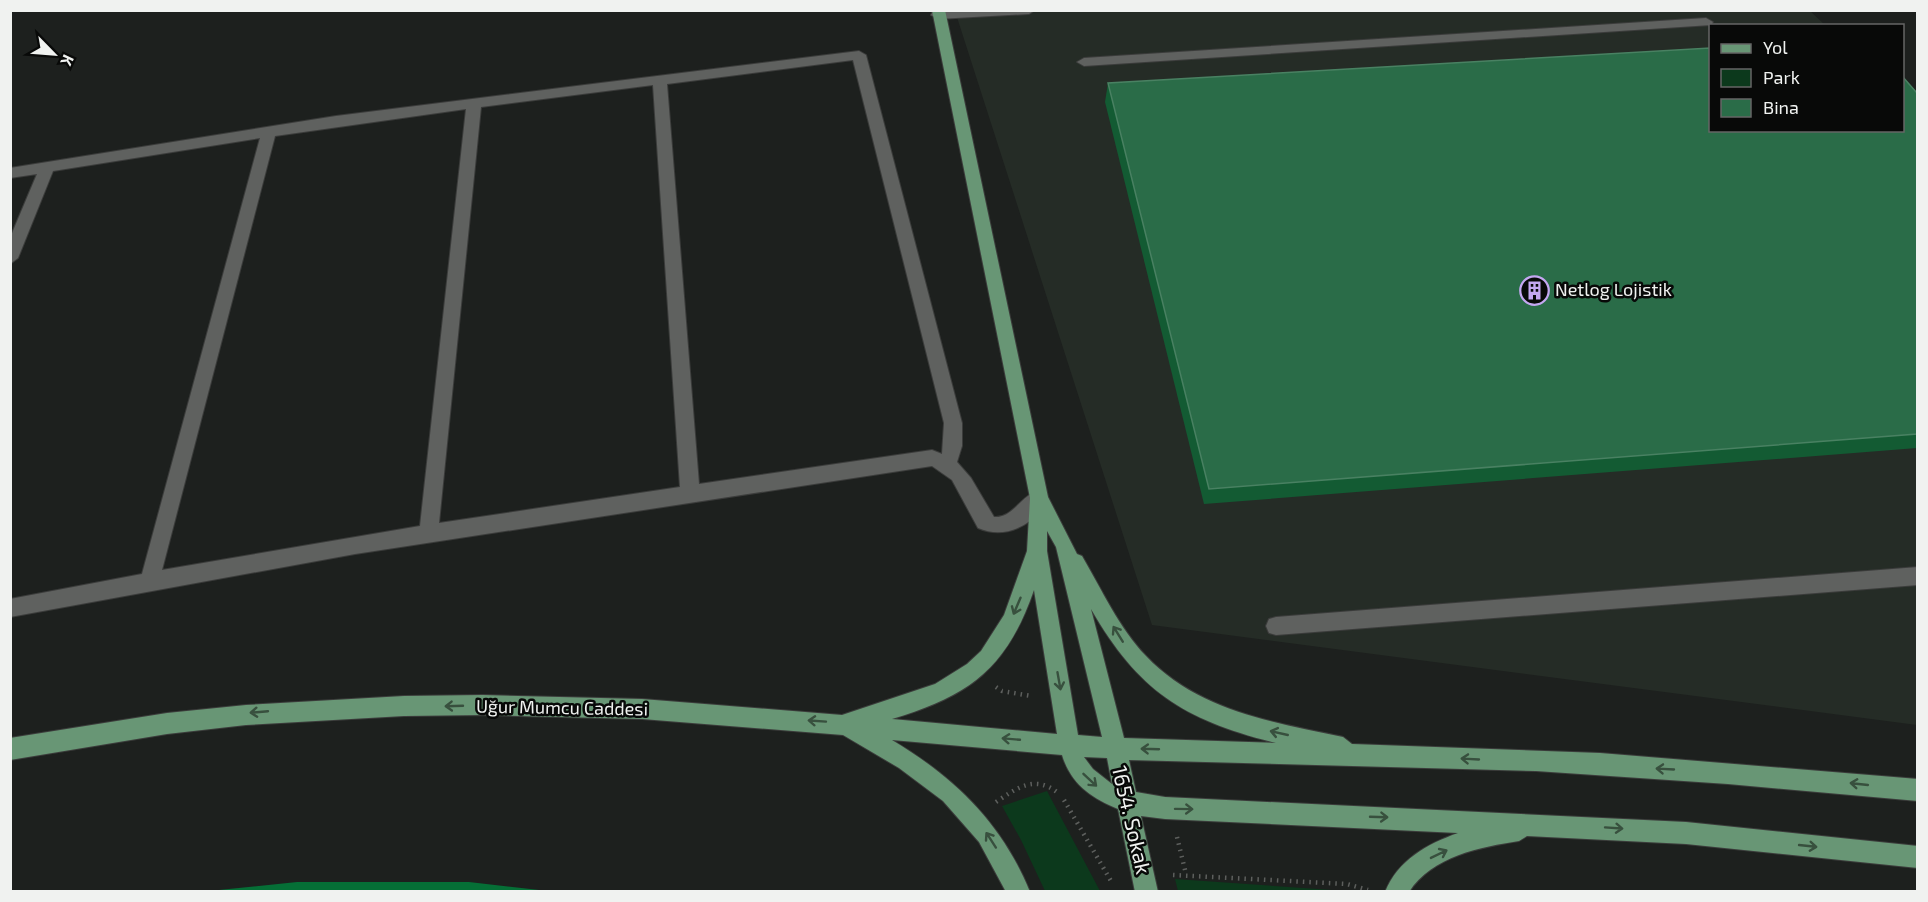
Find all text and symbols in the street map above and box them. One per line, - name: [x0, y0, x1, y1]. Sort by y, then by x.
- north arrow: [24, 24, 84, 84]
- legend: [1709, 24, 1904, 132]
- text: Yol: [1763, 36, 1788, 58]
- text: K: [57, 52, 79, 70]
- text: Park: [1763, 66, 1800, 88]
- text: Bina: [1763, 96, 1799, 118]
- building icon: Netlog Lojistik: [1518, 274, 1550, 306]
- place label: Netlog Lojistik: [1555, 278, 1672, 300]
- one-way arrow: [1011, 597, 1022, 615]
- one-way arrow: [1112, 626, 1124, 643]
- one-way arrow: [1053, 671, 1064, 690]
- street label: Uğur Mumcu Caddesi: [476, 695, 648, 719]
- one-way arrow: [445, 700, 465, 712]
- one-way arrow: [250, 707, 270, 718]
- one-way arrow: [807, 716, 827, 727]
- one-way arrow: [1270, 726, 1289, 738]
- one-way arrow: [1001, 733, 1021, 744]
- one-way arrow: [1141, 744, 1161, 755]
- one-way arrow: [1461, 754, 1481, 765]
- street label: 1654. Sokak: [1108, 763, 1157, 877]
- one-way arrow: [1655, 764, 1675, 775]
- one-way arrow: [1082, 773, 1097, 787]
- one-way arrow: [1850, 778, 1870, 789]
- one-way arrow: [1173, 803, 1193, 815]
- one-way arrow: [1368, 811, 1388, 822]
- one-way arrow: [1604, 823, 1624, 834]
- one-way arrow: [985, 832, 997, 849]
- one-way arrow: [1798, 840, 1818, 851]
- one-way arrow: [1430, 848, 1448, 860]

